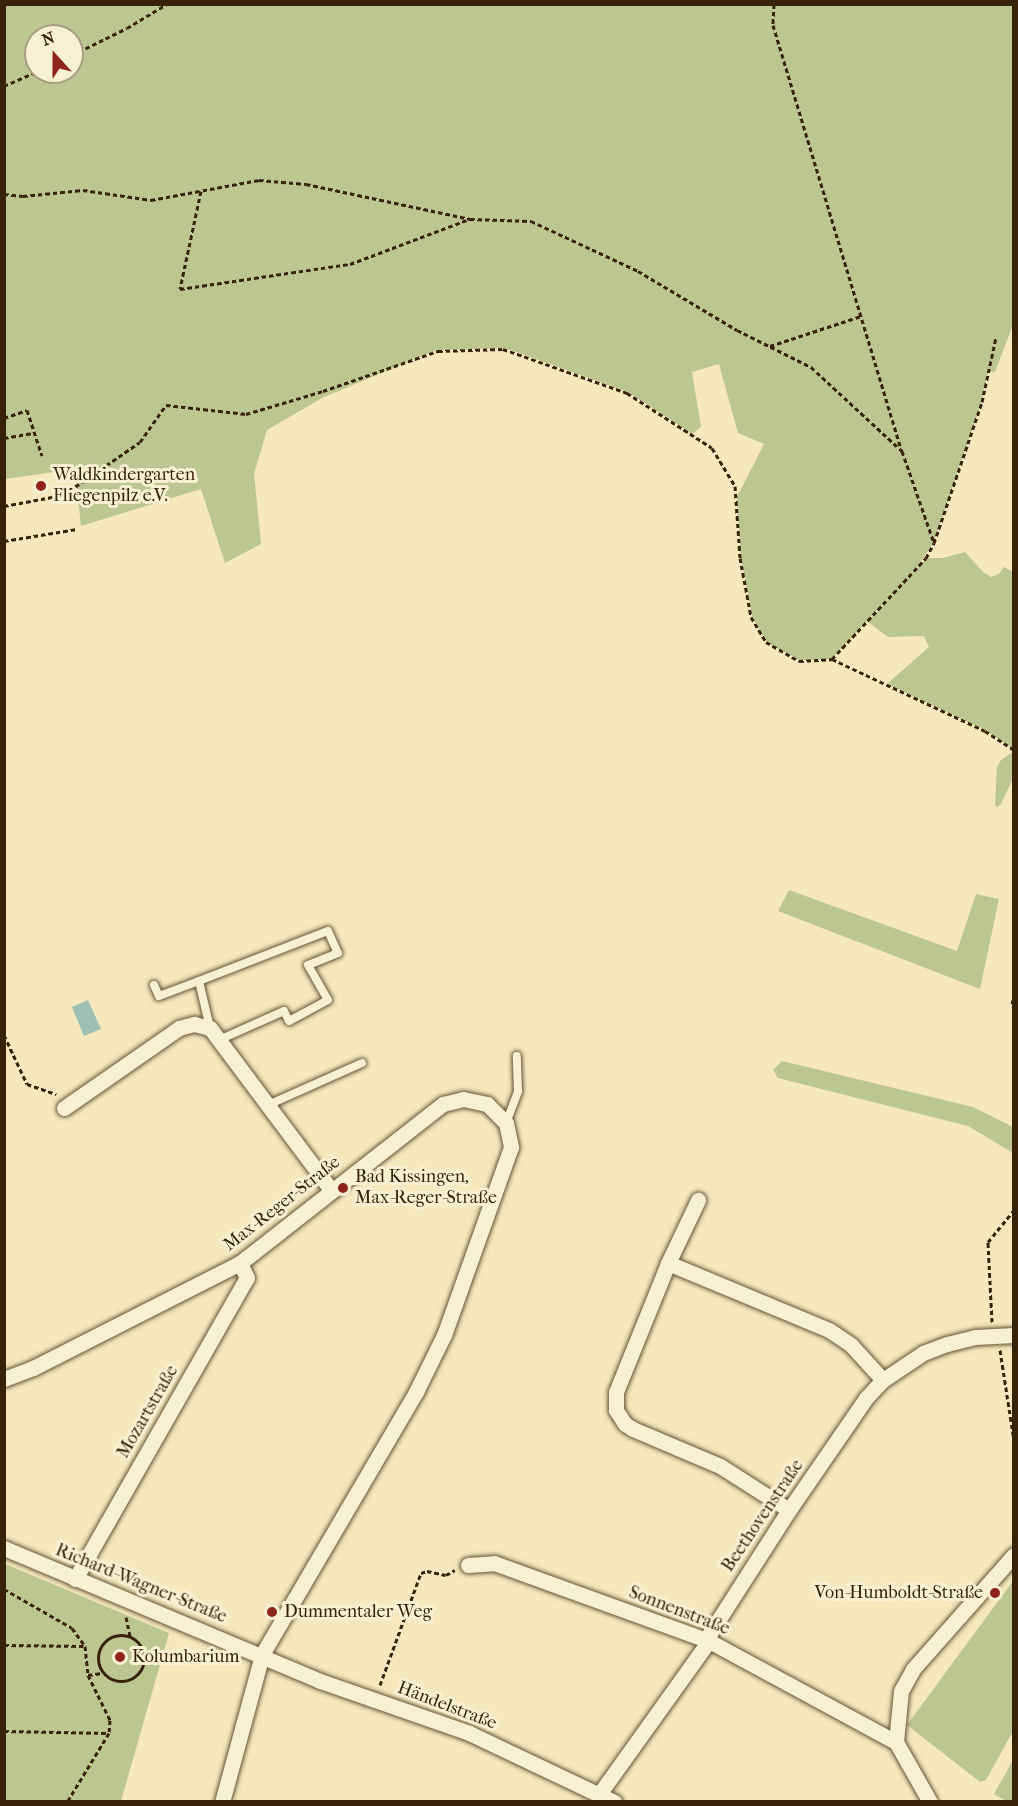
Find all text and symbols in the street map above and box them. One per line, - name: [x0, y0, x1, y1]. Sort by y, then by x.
- north arrow: [24, 24, 84, 84]
- text: N: [39, 28, 57, 50]
- place label: Waldkindergarten Fliegenpilz e.V.: [53, 465, 195, 508]
- marker: Waldkindergarten Fliegenpilz e.V.: [34, 479, 48, 493]
- street label: Max-Reger-Straße: [219, 1152, 345, 1256]
- place label: Bad Kissingen, Max-Reger-Straße: [355, 1167, 497, 1210]
- marker: Bad Kissingen, Max-Reger-Straße: [336, 1181, 350, 1195]
- street label: Mozartstraße: [113, 1362, 183, 1462]
- street label: Beethovenstraße: [718, 1456, 808, 1576]
- street label: Richard-Wagner-Straße: [52, 1540, 230, 1628]
- street label: Sonnenstraße: [626, 1582, 732, 1640]
- place label: Von-Humboldt-Straße: [814, 1582, 983, 1604]
- marker: Von-Humboldt-Straße: [988, 1586, 1002, 1600]
- place label: Dummentaler Weg: [284, 1601, 432, 1623]
- marker: Dummentaler Weg: [265, 1605, 279, 1619]
- place label: Kolumbarium: [132, 1646, 239, 1668]
- marker: Kolumbarium: [113, 1650, 127, 1664]
- street label: Händelstraße: [394, 1677, 500, 1735]

